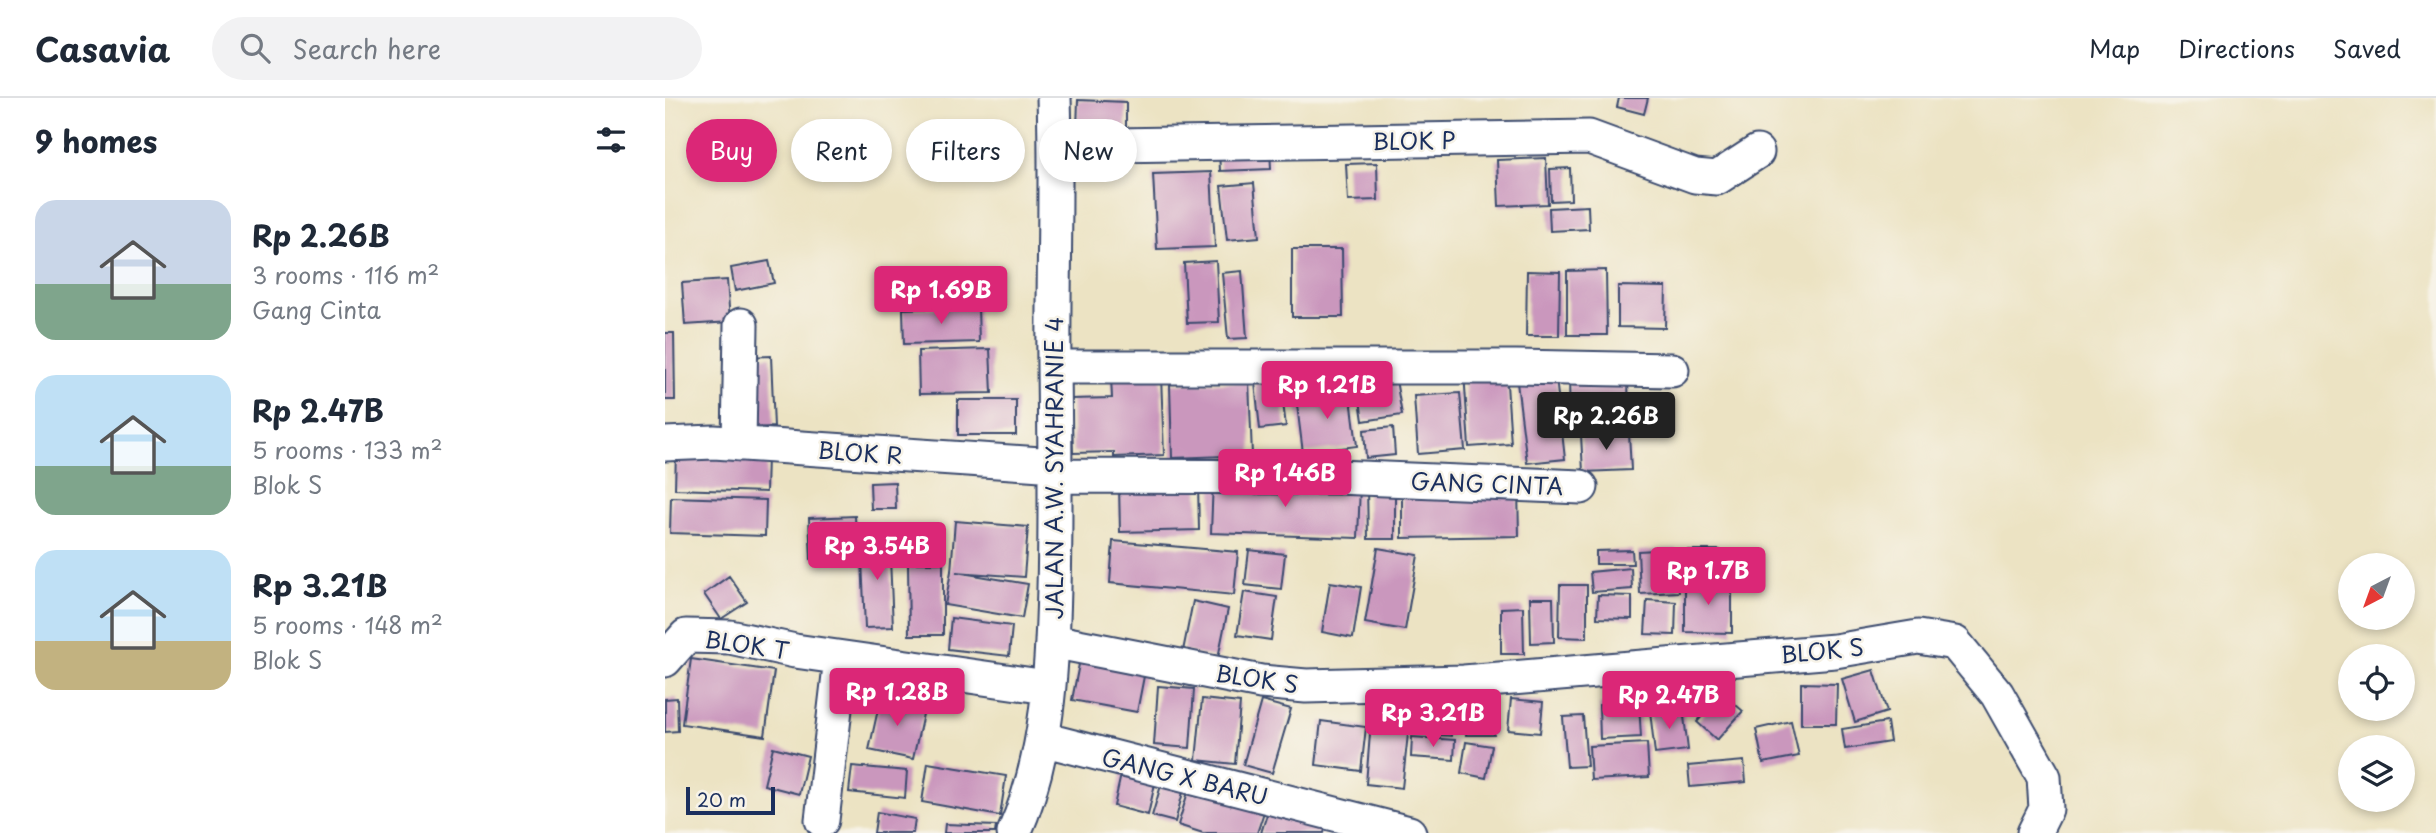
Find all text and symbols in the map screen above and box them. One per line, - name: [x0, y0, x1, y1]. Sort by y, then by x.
- search box: [212, 17, 702, 80]
- text: Casavia: [35, 23, 170, 73]
- icon: search: [236, 29, 274, 67]
- text: Search here: [292, 29, 441, 68]
- text: Map: [2089, 30, 2140, 66]
- text: Directions: [2178, 30, 2295, 66]
- text: Saved: [2333, 30, 2401, 66]
- text: 9 homes: [35, 118, 157, 163]
- chip: Buy: [686, 119, 777, 182]
- chip: Rent: [791, 119, 892, 182]
- chip: Filters: [906, 119, 1025, 182]
- chip: New: [1039, 119, 1137, 182]
- icon: filters: [592, 121, 630, 159]
- street label: BLOK P: [1372, 122, 1456, 158]
- text: Rp 2.26B: [252, 212, 390, 257]
- icon: home: [91, 228, 175, 312]
- text: 3 rooms · 116 m²: [252, 257, 439, 292]
- pin: Rp 1.69B: [869, 266, 1013, 326]
- text: Rp 1.69B: [890, 271, 992, 306]
- text: Gang Cinta: [252, 292, 381, 327]
- street label: JALAN A.W. SYAHRANIE 4: [1036, 317, 1071, 619]
- pin: Rp 1.21B: [1255, 362, 1399, 421]
- text: Rp 1.21B: [1278, 366, 1376, 401]
- text: Rp 2.47B: [252, 387, 384, 432]
- pin: Rp 2.26B: [1534, 392, 1678, 452]
- text: Rp 2.26B: [1553, 397, 1659, 432]
- icon: home: [91, 403, 175, 487]
- text: 5 rooms · 133 m²: [252, 432, 443, 467]
- street label: BLOK R: [816, 432, 904, 472]
- pin: Rp 1.46B: [1213, 450, 1357, 509]
- text: Rp 1.46B: [1234, 454, 1336, 489]
- street label: GANG CINTA: [1410, 463, 1564, 503]
- text: Blok S: [252, 467, 322, 502]
- pin: Rp 3.54B: [805, 522, 949, 582]
- text: Rp 3.54B: [824, 527, 930, 562]
- pin: Rp 1.7B: [1643, 547, 1773, 607]
- text: Rp 1.7B: [1666, 552, 1750, 587]
- north arrow: [2338, 553, 2415, 630]
- map controls: [2338, 553, 2415, 812]
- text: Rp 3.21B: [252, 562, 388, 607]
- icon: home: [91, 578, 175, 662]
- text: 5 rooms · 148 m²: [252, 607, 443, 642]
- street label: BLOK T: [703, 621, 792, 667]
- street label: BLOK S: [1779, 628, 1865, 672]
- text: Blok S: [252, 642, 322, 677]
- button: locate: [2338, 644, 2415, 721]
- street label: BLOK S: [1213, 655, 1301, 701]
- pin: Rp 1.28B: [825, 668, 969, 728]
- pin: Rp 2.47B: [1597, 672, 1741, 731]
- text: Rp 1.28B: [846, 673, 948, 708]
- text: Rp 2.47B: [1618, 676, 1720, 711]
- pin: Rp 3.21B: [1361, 690, 1505, 749]
- text: Rp 3.21B: [1381, 694, 1485, 729]
- button: layers: [2338, 735, 2415, 812]
- street label: GANG X BARU: [1098, 738, 1272, 814]
- scale bar: [686, 784, 775, 816]
- text: 20 m: [697, 785, 746, 813]

